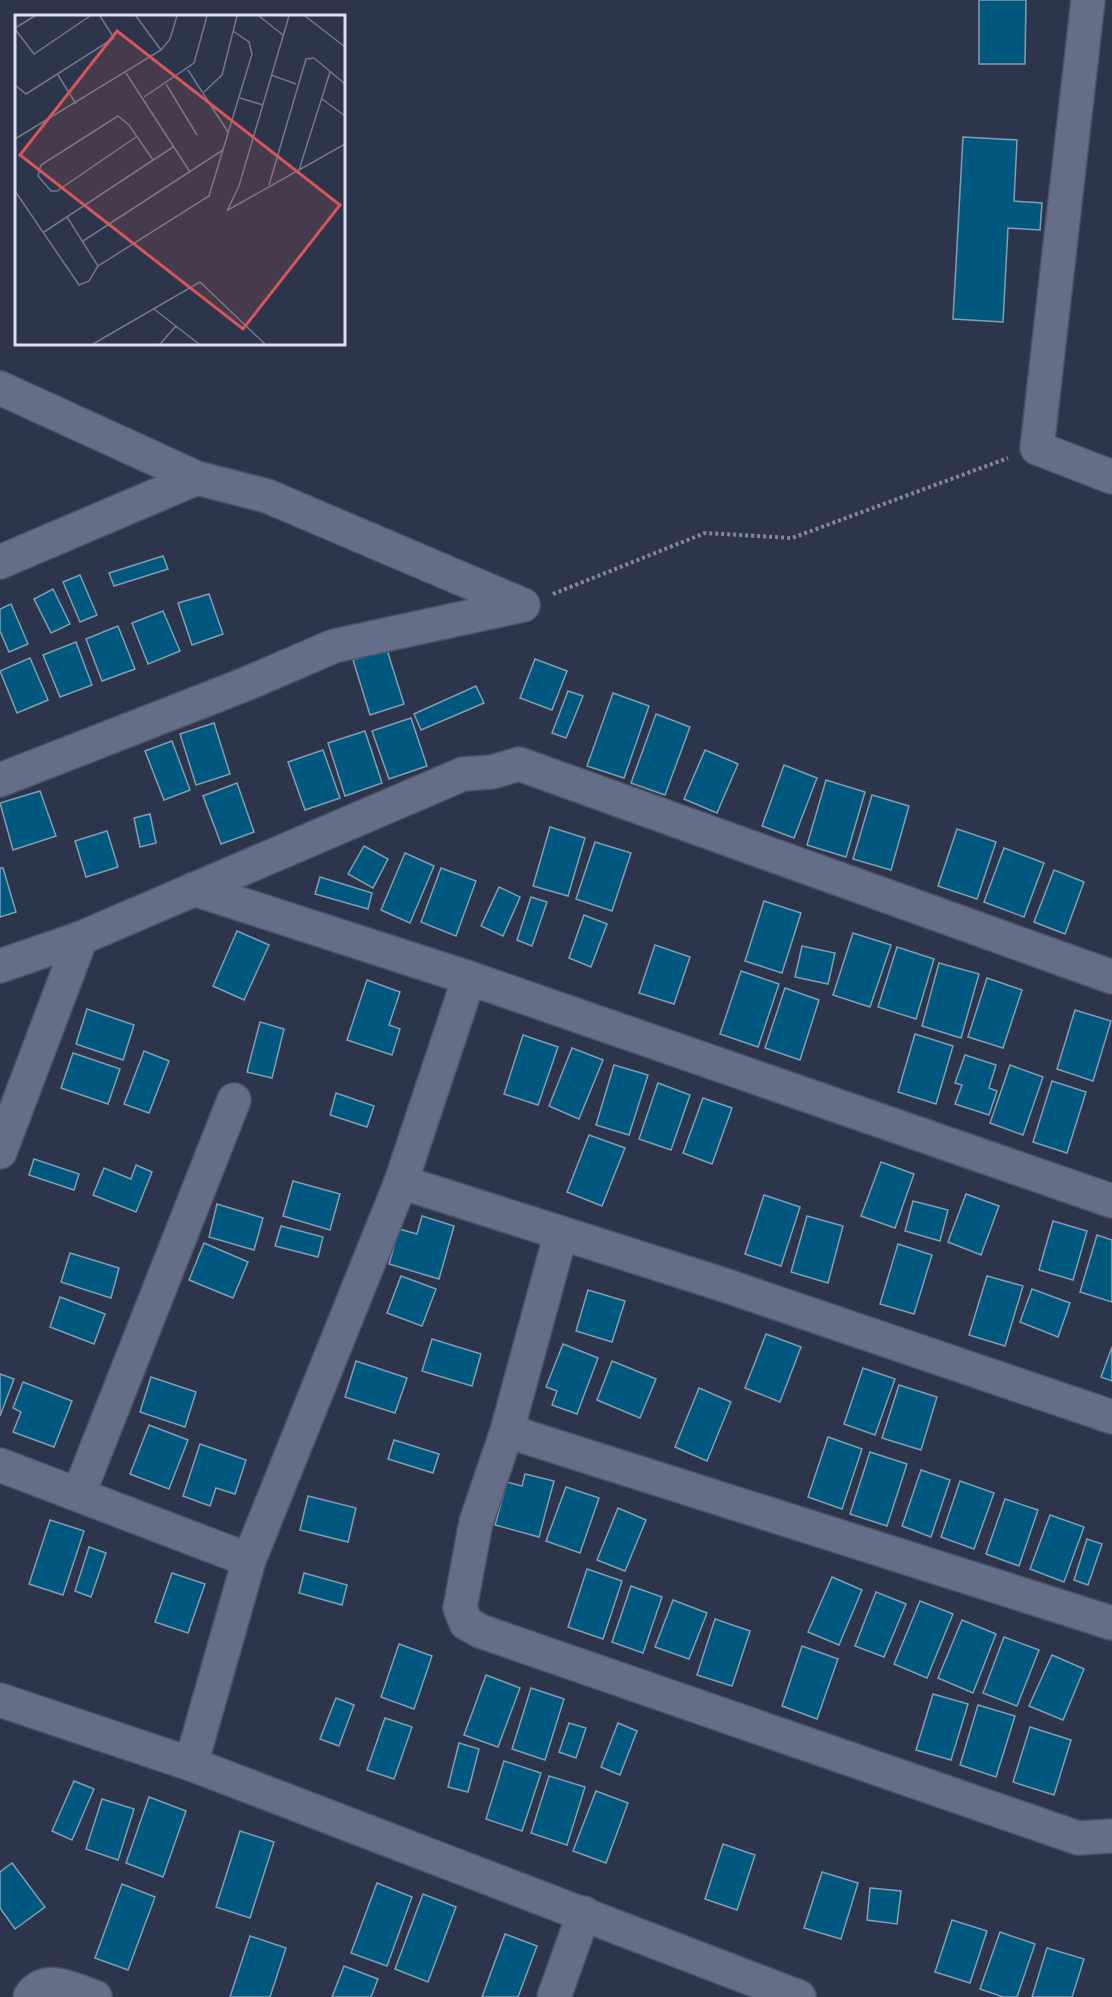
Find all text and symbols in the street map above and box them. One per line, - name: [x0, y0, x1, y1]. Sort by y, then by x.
- inset map: [15, 15, 345, 345]

